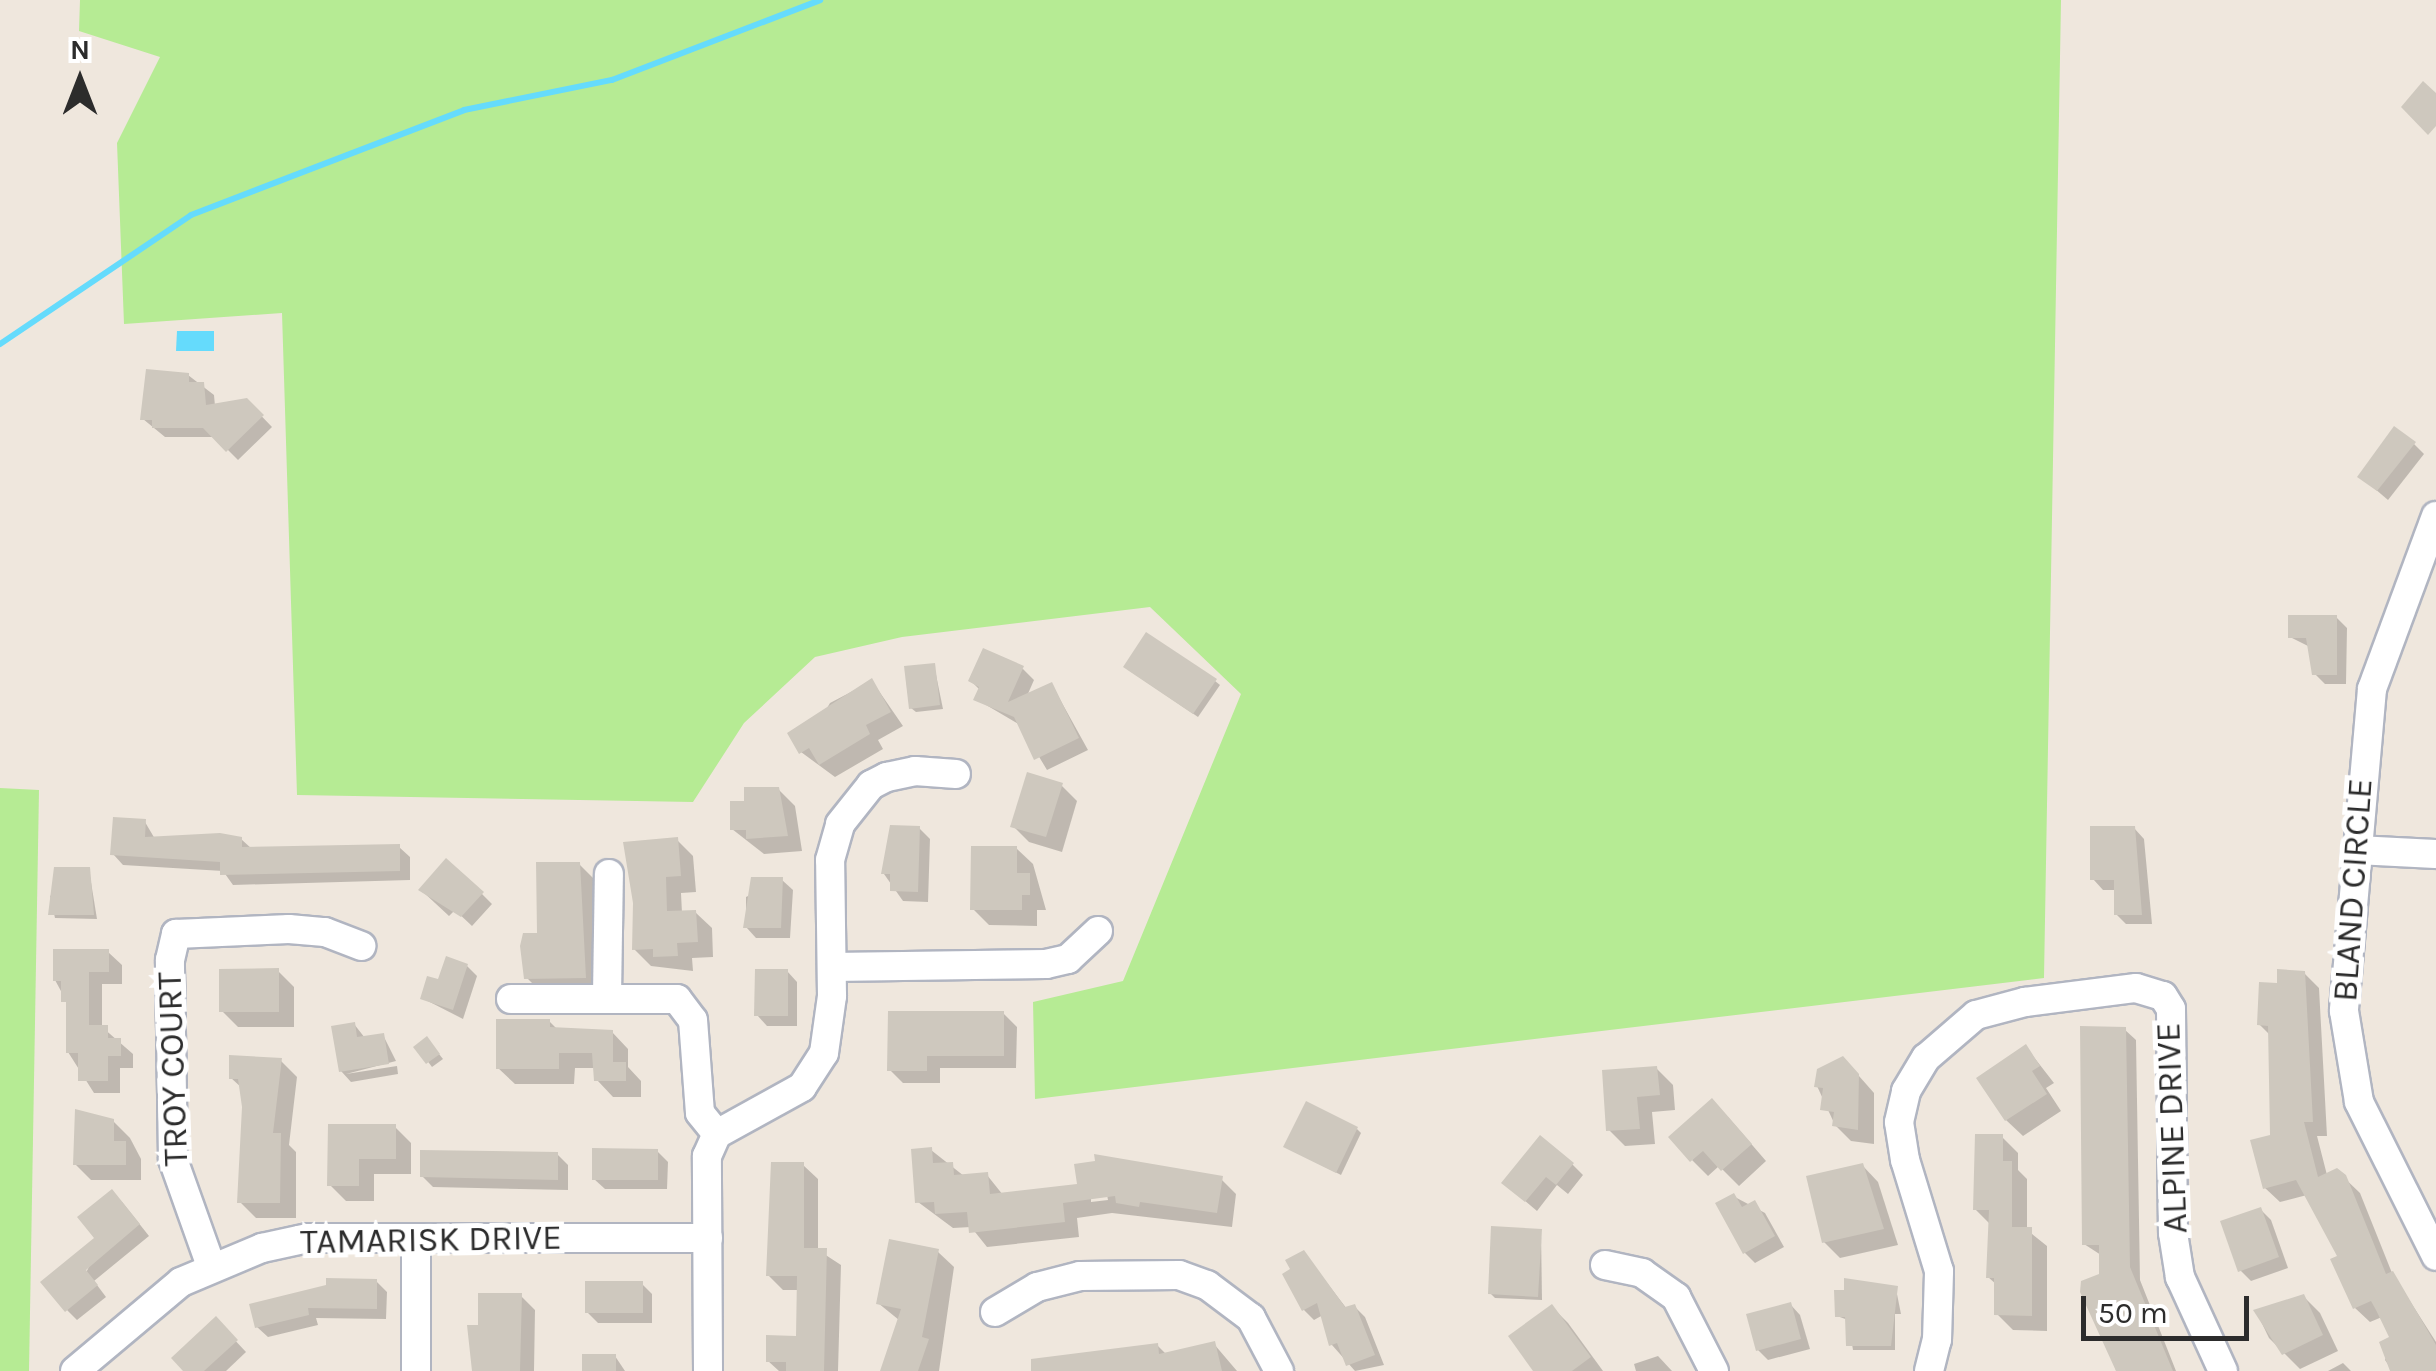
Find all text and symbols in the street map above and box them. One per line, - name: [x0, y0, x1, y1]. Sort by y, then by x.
- north arrow: [30, 30, 130, 130]
- text: N: [70, 33, 90, 66]
- street label: BLAND CIRCLE: [2324, 777, 2382, 1003]
- street label: TROY COURT: [149, 971, 197, 1167]
- street label: ALPINE DRIVE: [2147, 1022, 2197, 1234]
- street label: TAMARISK DRIVE: [300, 1217, 562, 1263]
- scale bar: [2086, 1276, 2254, 1338]
- text: 50 m: [2098, 1295, 2168, 1331]

